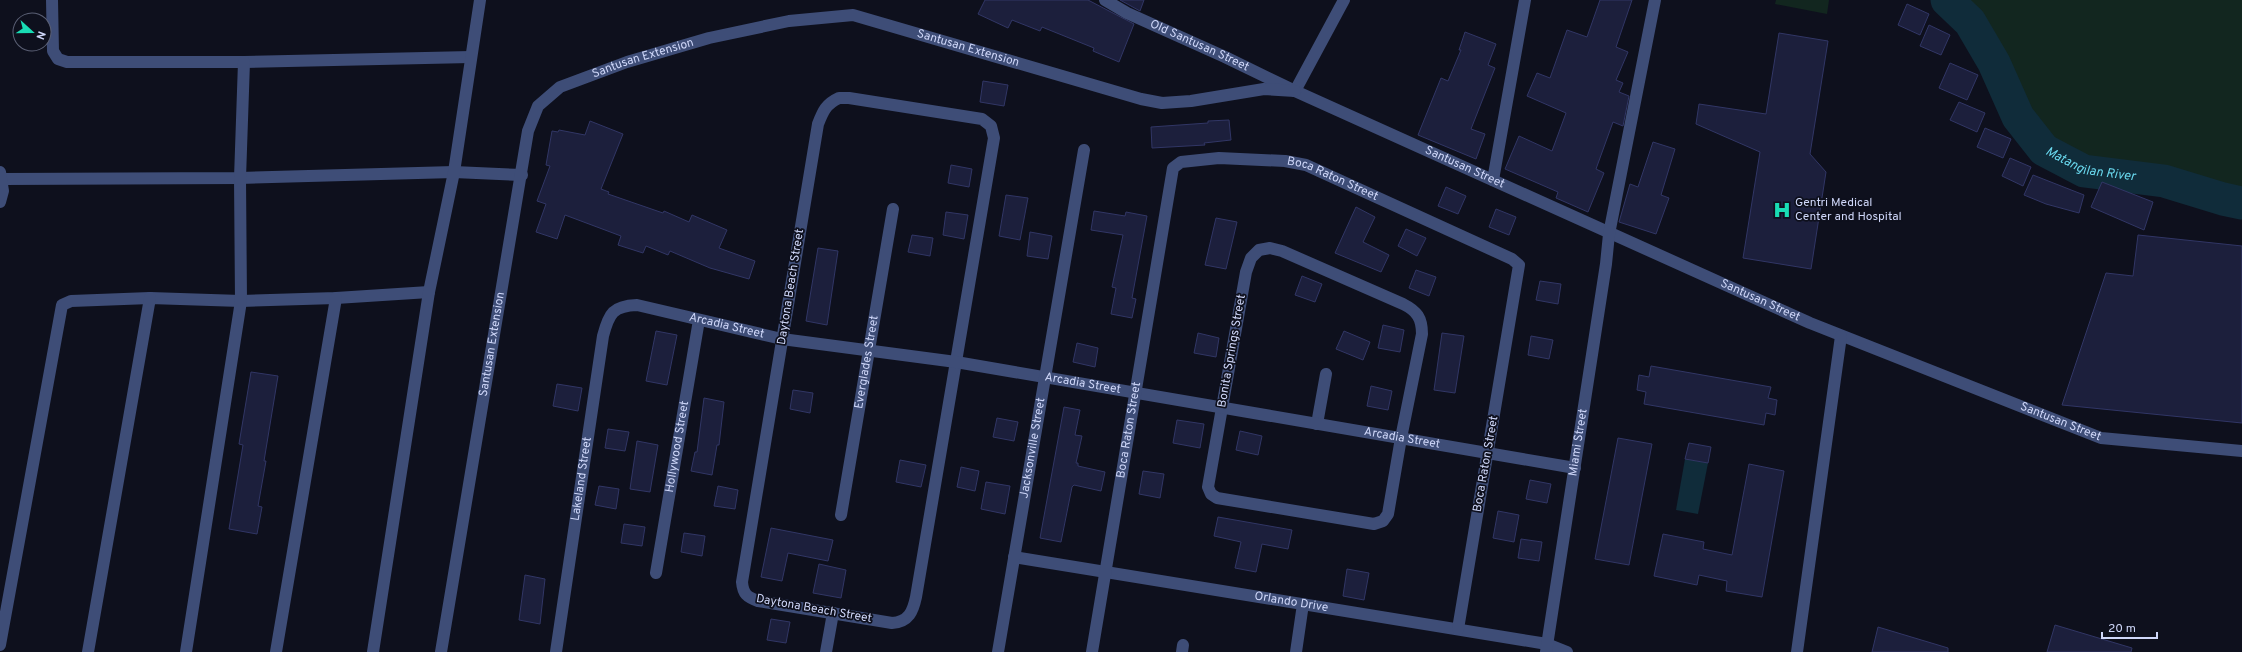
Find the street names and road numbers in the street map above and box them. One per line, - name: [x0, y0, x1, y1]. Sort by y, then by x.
- street label: Old Santusan Street: [1147, 16, 1252, 75]
- street label: Santusan Extension: [915, 26, 1021, 71]
- street label: Santusan Extension: [590, 35, 696, 82]
- street label: Santusan Street: [1422, 143, 1507, 192]
- street label: Boca Raton Street: [1286, 154, 1381, 205]
- street label: Daytona Beach Street: [774, 228, 808, 346]
- street label: Santusan Street: [1718, 276, 1803, 325]
- street label: Santusan Extension: [476, 291, 509, 398]
- street label: Bonita Springs Street: [1214, 293, 1250, 409]
- street label: Arcadia Street: [687, 309, 766, 343]
- street label: Everglades Street: [851, 314, 883, 410]
- street label: Arcadia Street: [1043, 369, 1122, 398]
- street label: Boca Raton Street: [1113, 381, 1145, 480]
- street label: Jacksonville Street: [1016, 396, 1049, 500]
- street label: Santusan Street: [2018, 399, 2103, 445]
- street label: Hollywood Street: [662, 400, 693, 494]
- street label: Miami Street: [1565, 407, 1592, 477]
- street label: Boca Raton Street: [1470, 415, 1502, 513]
- street label: Arcadia Street: [1363, 424, 1441, 453]
- street label: Lakeland Street: [568, 436, 596, 522]
- street label: Orlando Drive: [1253, 588, 1329, 616]
- street label: Daytona Beach Street: [755, 591, 873, 627]

